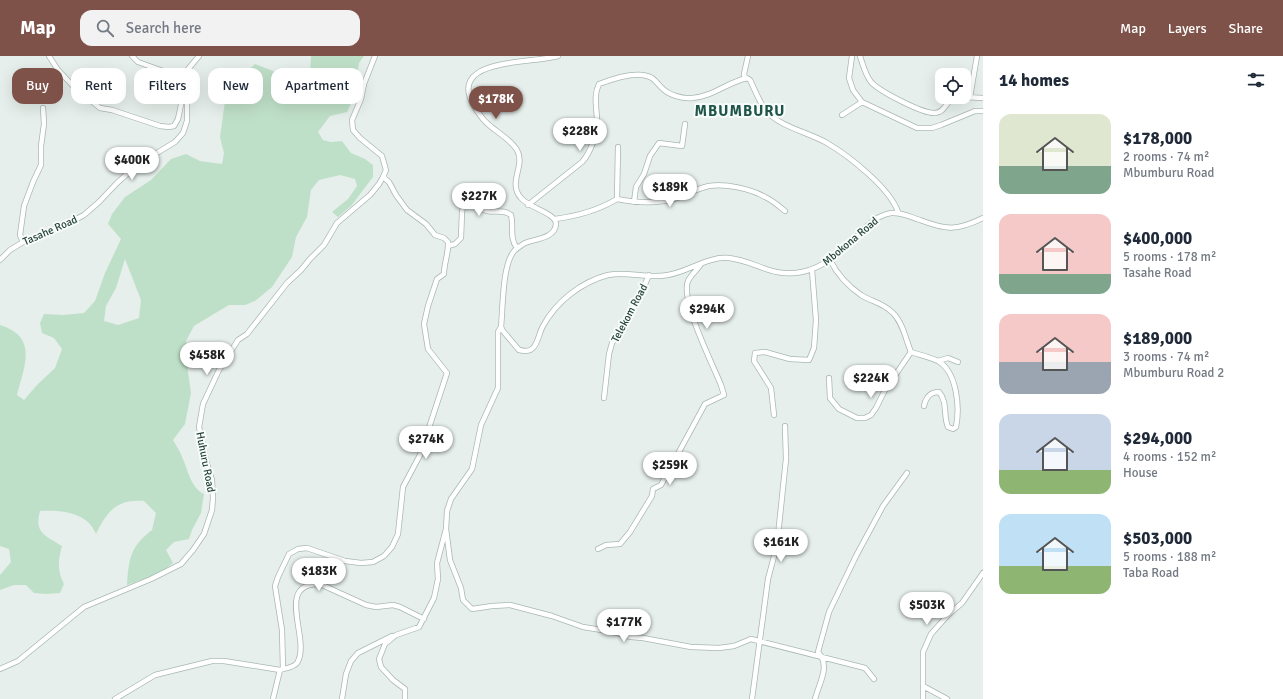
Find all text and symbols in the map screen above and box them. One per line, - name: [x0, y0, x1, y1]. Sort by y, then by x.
- search box: [80, 10, 360, 46]
- text: Map: [20, 16, 56, 40]
- icon: search: [94, 17, 116, 39]
- text: Search here: [126, 19, 201, 37]
- text: Map: [1120, 20, 1146, 37]
- text: Layers: [1168, 20, 1207, 37]
- text: Share: [1229, 20, 1263, 37]
- chip: Buy: [12, 68, 63, 104]
- chip: Rent: [71, 68, 126, 104]
- chip: Filters: [134, 68, 200, 104]
- chip: New: [208, 68, 263, 104]
- chip: Apartment: [271, 68, 363, 104]
- map controls: [935, 68, 971, 104]
- button: locate: [935, 68, 971, 104]
- icon: filters: [1245, 69, 1267, 91]
- text: 14 homes: [999, 70, 1069, 91]
- pin: $178K: [468, 86, 524, 120]
- text: $178K: [478, 91, 514, 107]
- district label: MBUMBURU: [695, 102, 785, 120]
- pin: $228K: [552, 118, 608, 152]
- text: $228K: [562, 123, 598, 139]
- text: $178,000: [1123, 128, 1192, 149]
- icon: home: [1031, 130, 1079, 178]
- pin: $400K: [104, 147, 160, 181]
- text: 2 rooms · 74 m²: [1123, 149, 1209, 165]
- text: $400K: [114, 152, 150, 168]
- text: Mbumburu Road: [1123, 165, 1214, 181]
- pin: $189K: [642, 174, 698, 208]
- text: $189K: [652, 179, 688, 195]
- pin: $227K: [451, 183, 507, 217]
- text: $227K: [461, 188, 497, 204]
- street label: Tasahe Road: [21, 213, 80, 248]
- street label: Mbokona Road: [820, 214, 881, 269]
- text: $400,000: [1123, 228, 1192, 249]
- icon: home: [1031, 230, 1079, 278]
- text: 5 rooms · 178 m²: [1123, 249, 1216, 265]
- text: Tasahe Road: [1123, 265, 1192, 281]
- street label: Telekom Road: [609, 282, 650, 345]
- pin: $294K: [679, 296, 735, 330]
- text: $294K: [689, 301, 725, 317]
- text: $189,000: [1123, 328, 1192, 349]
- icon: home: [1031, 330, 1079, 378]
- pin: $458K: [179, 342, 235, 376]
- text: $458K: [189, 347, 225, 363]
- text: 3 rooms · 74 m²: [1123, 349, 1209, 365]
- pin: $224K: [843, 365, 899, 399]
- text: Mbumburu Road 2: [1123, 365, 1224, 381]
- text: $224K: [853, 370, 889, 386]
- pin: $274K: [398, 426, 454, 460]
- text: $294,000: [1123, 428, 1192, 449]
- icon: home: [1031, 430, 1079, 478]
- street label: Huhuru Road: [193, 431, 218, 494]
- text: $274K: [408, 431, 444, 447]
- text: 4 rooms · 152 m²: [1123, 449, 1216, 465]
- pin: $259K: [642, 452, 698, 486]
- text: $259K: [652, 457, 688, 473]
- text: House: [1123, 465, 1158, 481]
- text: $503,000: [1123, 528, 1192, 549]
- pin: $161K: [753, 529, 809, 563]
- icon: home: [1031, 530, 1079, 578]
- text: $161K: [763, 534, 799, 550]
- text: 5 rooms · 188 m²: [1123, 549, 1216, 565]
- pin: $183K: [291, 558, 347, 592]
- text: $183K: [301, 563, 337, 579]
- text: Taba Road: [1123, 565, 1179, 581]
- pin: $503K: [899, 592, 955, 626]
- text: $503K: [909, 597, 945, 613]
- pin: $177K: [596, 609, 652, 643]
- text: $177K: [606, 614, 642, 630]

